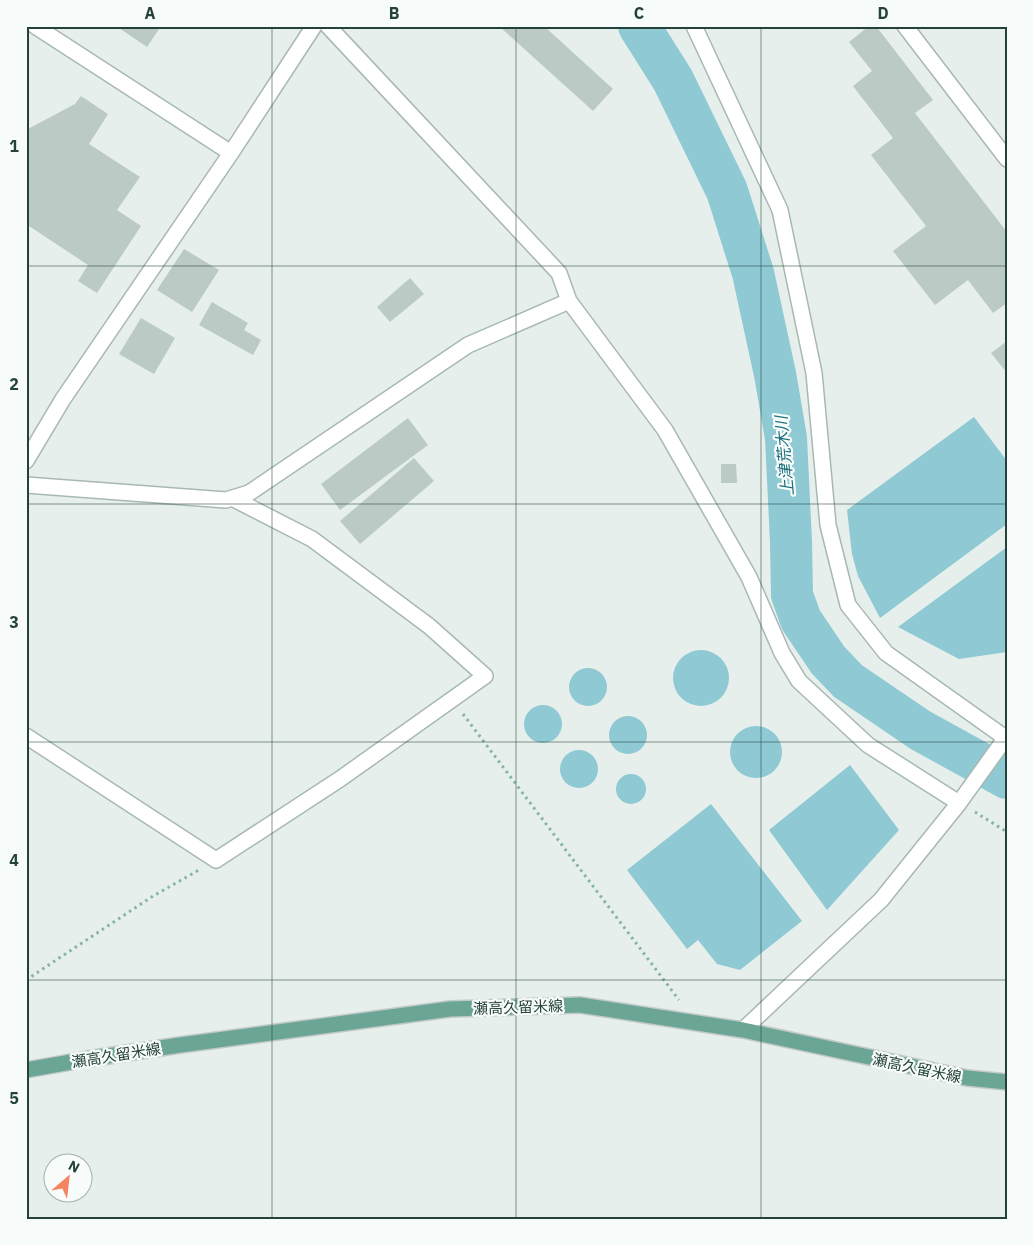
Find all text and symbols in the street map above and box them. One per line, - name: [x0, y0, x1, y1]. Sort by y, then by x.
- text: A: [145, 3, 156, 23]
- text: B: [389, 3, 400, 23]
- text: C: [634, 3, 644, 23]
- text: D: [877, 3, 889, 23]
- text: 1: [9, 136, 19, 156]
- text: 2: [9, 374, 19, 394]
- water label: 上津荒木川: [770, 413, 797, 497]
- text: 3: [9, 612, 19, 632]
- text: 4: [9, 850, 19, 870]
- street label: 瀬高久留米線: [473, 996, 563, 1018]
- street label: 瀬高久留米線: [70, 1039, 162, 1071]
- street label: 瀬高久留米線: [871, 1049, 963, 1087]
- text: 5: [9, 1088, 19, 1108]
- north arrow: [42, 1152, 92, 1202]
- text: N: [65, 1156, 83, 1177]

